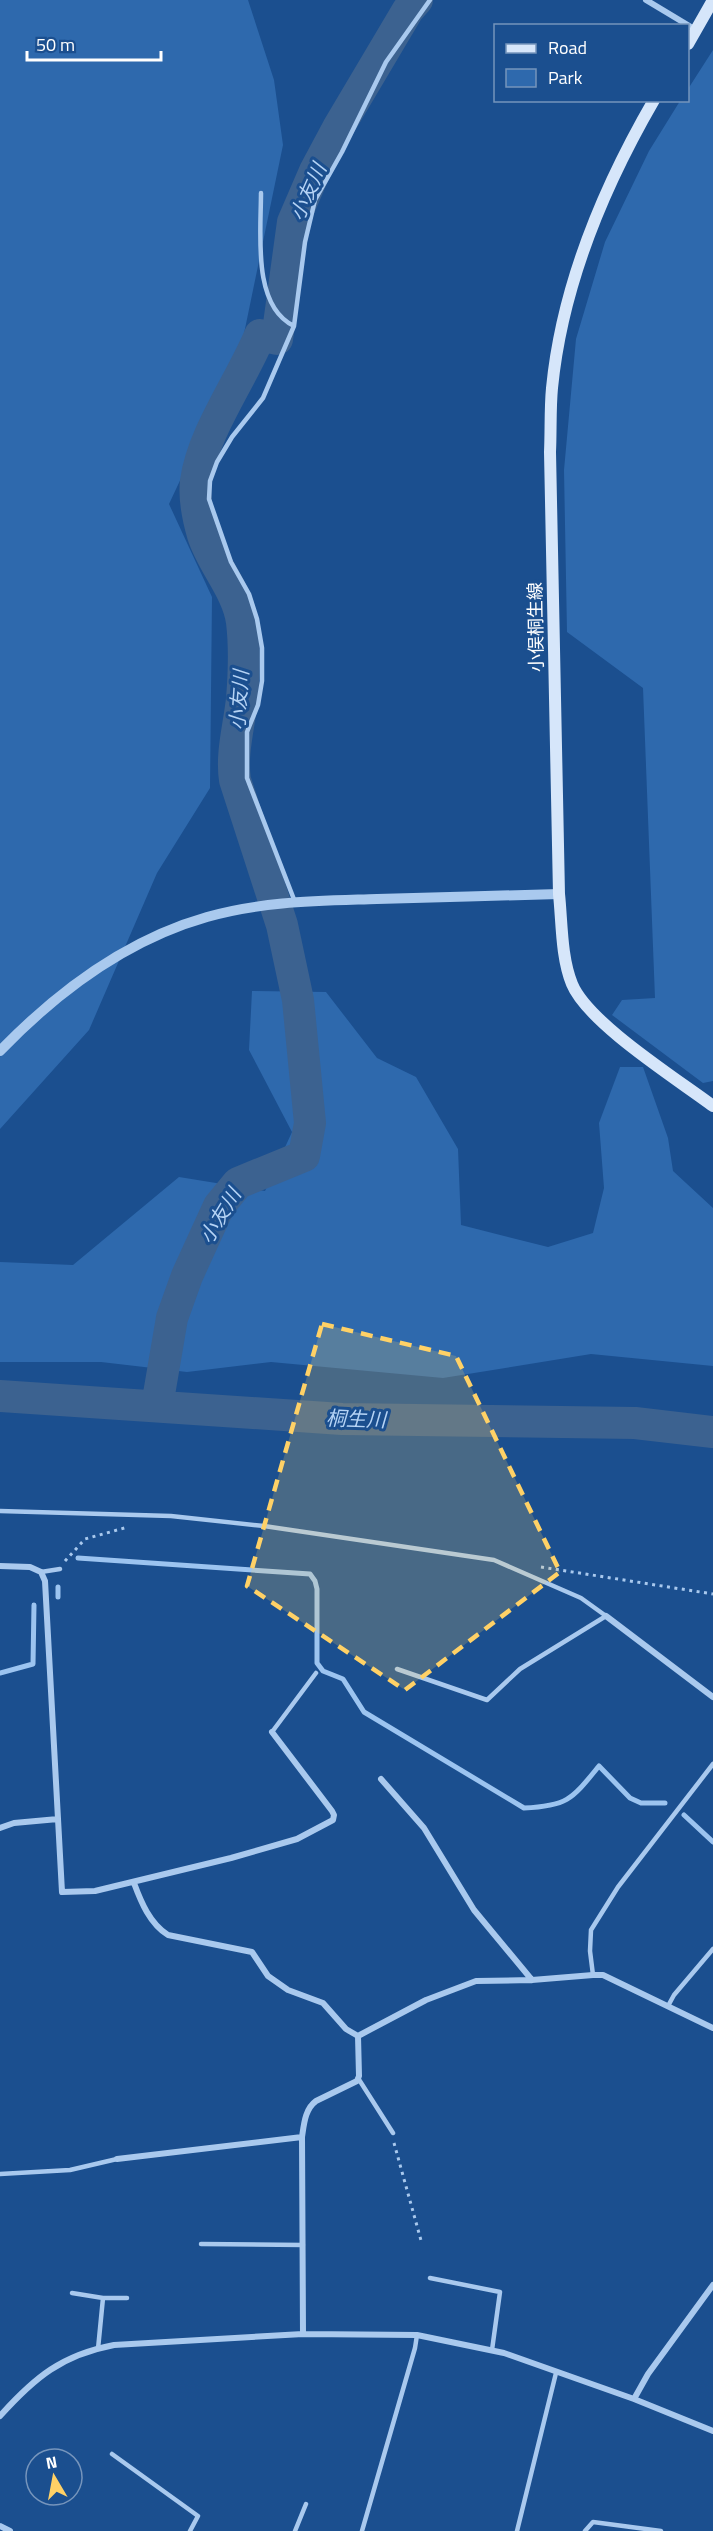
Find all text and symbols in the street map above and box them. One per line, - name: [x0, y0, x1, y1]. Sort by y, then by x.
- scale bar: [27, 24, 160, 62]
- legend: [494, 24, 689, 102]
- text: 50 m: [36, 31, 75, 58]
- text: Road: [548, 34, 587, 61]
- text: Park: [548, 64, 583, 91]
- water label: 小友川: [281, 156, 335, 226]
- street label: 小俣桐生線: [521, 582, 550, 672]
- water label: 小友川: [221, 667, 256, 731]
- water label: 小友川: [191, 1180, 249, 1249]
- water label: 桐生川: [325, 1402, 389, 1435]
- north arrow: [24, 2447, 84, 2507]
- text: N: [44, 2449, 59, 2475]

